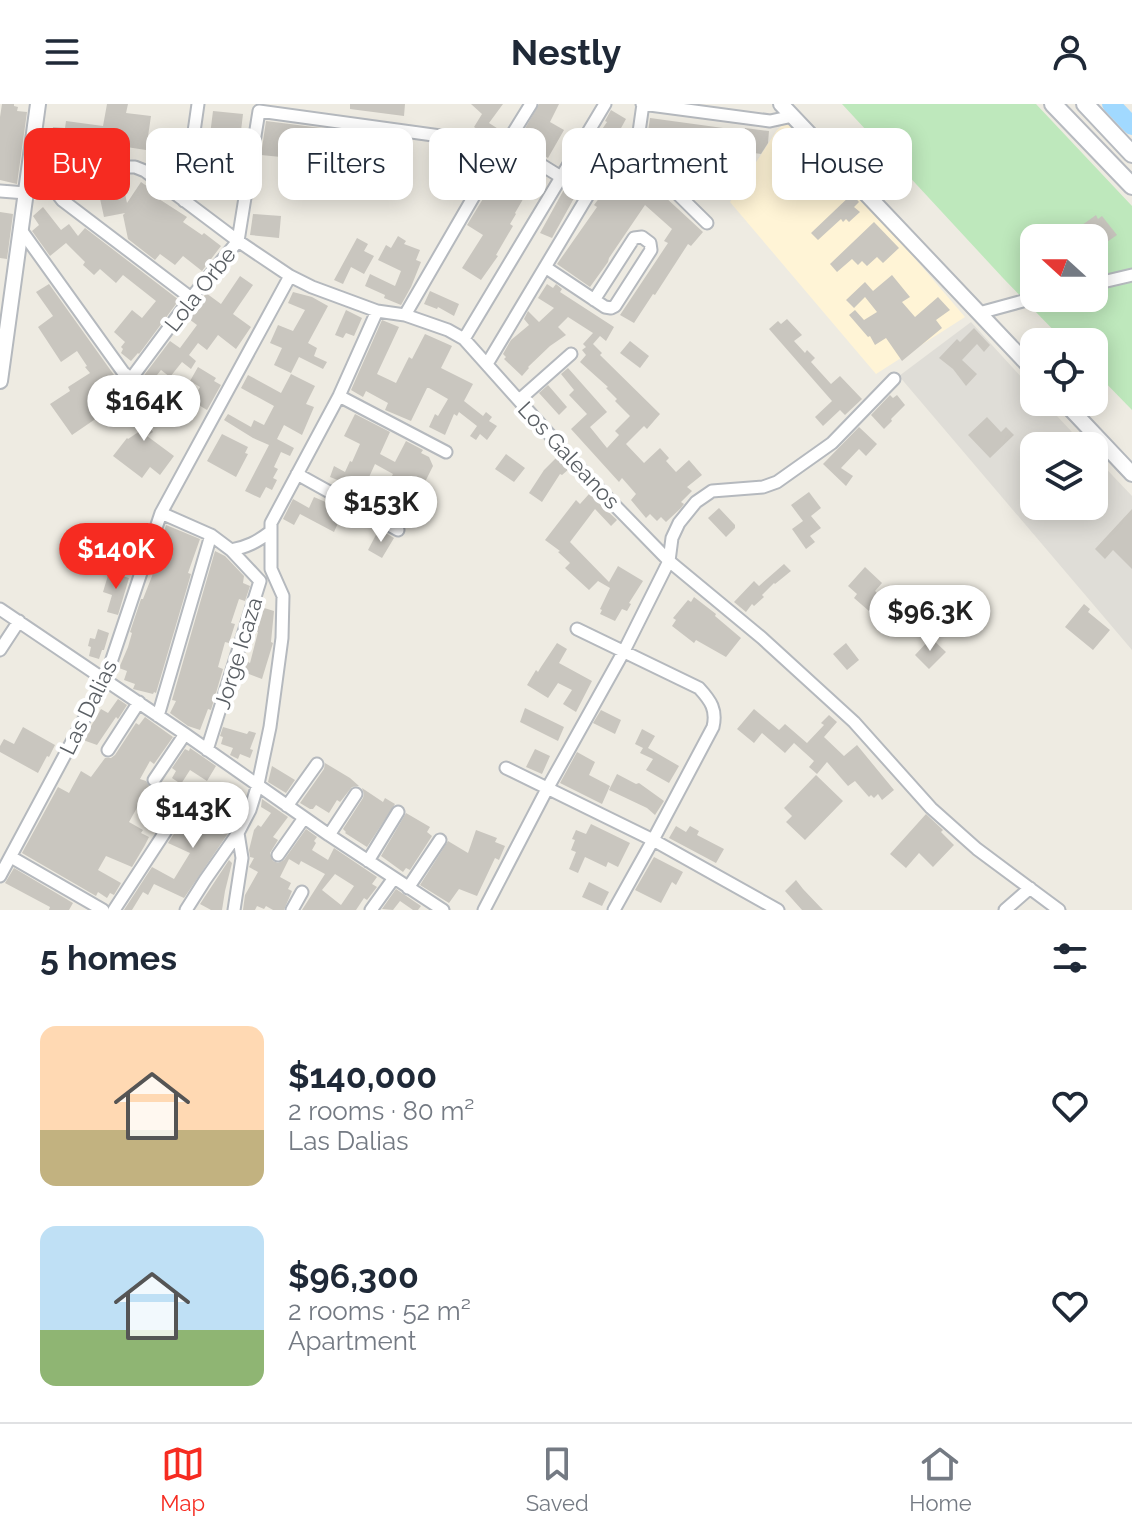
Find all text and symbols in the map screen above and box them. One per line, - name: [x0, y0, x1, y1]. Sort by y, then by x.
- icon: menu: [40, 30, 84, 74]
- icon: person: [1048, 30, 1092, 74]
- text: Nestly: [511, 31, 621, 73]
- chip: Buy: [24, 128, 130, 200]
- chip: Rent: [146, 128, 262, 200]
- chip: Filters: [278, 128, 413, 200]
- chip: New: [429, 128, 546, 200]
- chip: Apartment: [562, 128, 756, 200]
- chip: House: [772, 128, 912, 200]
- north arrow: [1020, 224, 1108, 312]
- map controls: [1020, 224, 1108, 520]
- street label: Lola Orbe: [159, 242, 241, 336]
- button: locate: [1020, 328, 1108, 416]
- pin: $164K: [88, 375, 200, 443]
- text: $164K: [105, 386, 183, 416]
- street label: Los Galeanos: [513, 396, 625, 514]
- button: layers: [1020, 432, 1108, 520]
- pin: $153K: [325, 476, 437, 544]
- text: $153K: [343, 487, 419, 517]
- pin: $140K: [60, 523, 172, 591]
- text: $140K: [77, 534, 155, 564]
- pin: $96.3K: [865, 585, 995, 653]
- street label: Jorge Icaza: [209, 594, 267, 712]
- text: $96.3K: [887, 596, 973, 626]
- street label: Las Dalias: [54, 655, 122, 759]
- pin: $143K: [137, 782, 249, 850]
- text: $143K: [155, 793, 231, 823]
- icon: filters: [1048, 936, 1092, 980]
- text: 5 homes: [40, 938, 177, 978]
- text: $140,000: [288, 1056, 437, 1096]
- icon: home: [104, 1058, 200, 1154]
- icon: heart: [1048, 1084, 1092, 1128]
- text: 2 rooms · 80 m²: [288, 1096, 474, 1126]
- text: Las Dalias: [288, 1126, 409, 1156]
- text: $96,300: [288, 1256, 419, 1296]
- icon: home: [104, 1258, 200, 1354]
- icon: heart: [1048, 1284, 1092, 1328]
- text: 2 rooms · 52 m²: [288, 1296, 471, 1326]
- text: Apartment: [288, 1326, 417, 1356]
- tab: Map: [160, 1442, 205, 1516]
- tab: Saved: [526, 1442, 589, 1516]
- tab: Home: [909, 1442, 972, 1516]

